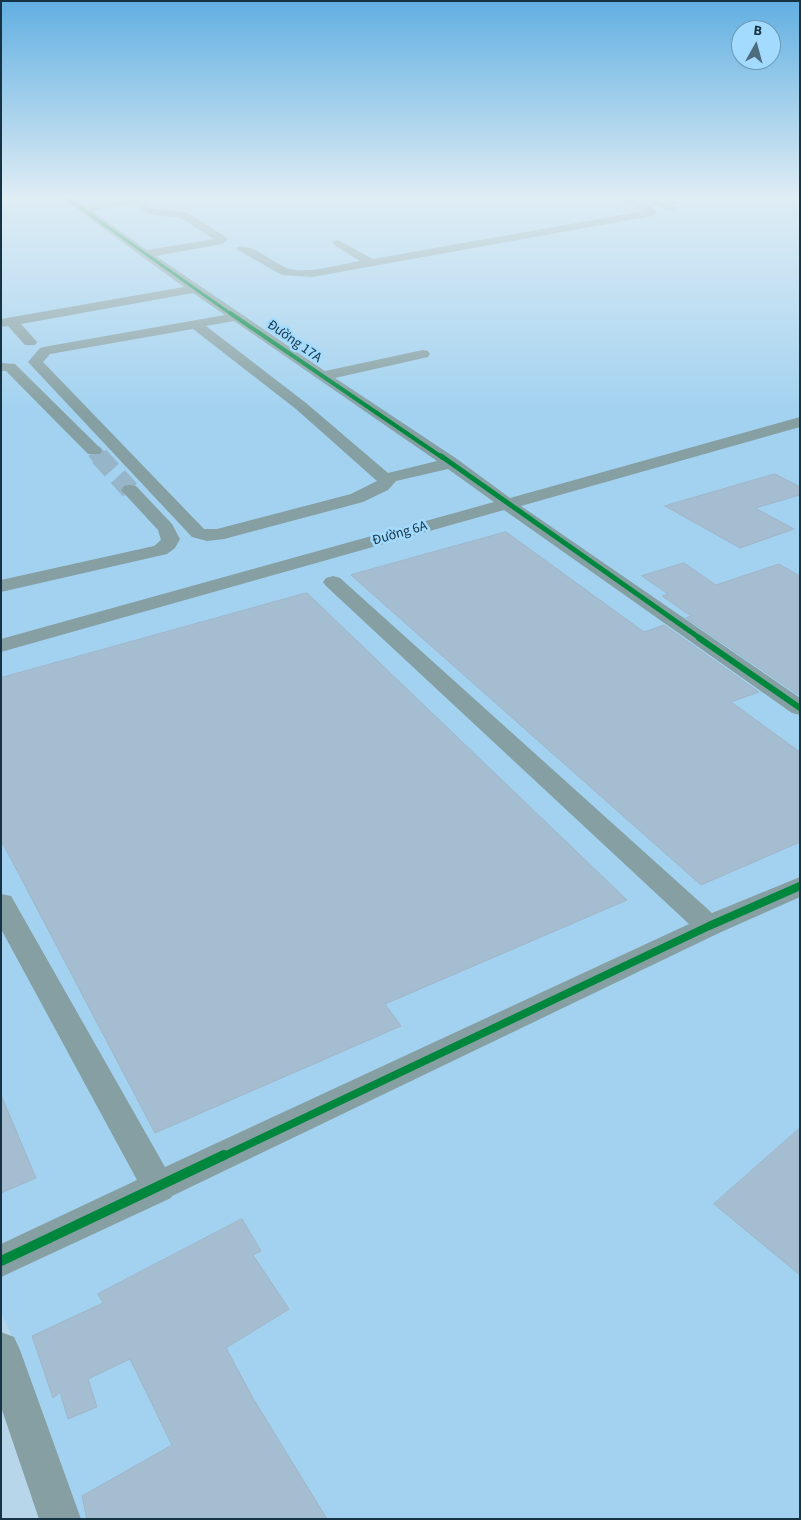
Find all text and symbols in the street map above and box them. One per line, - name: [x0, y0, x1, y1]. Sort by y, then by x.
- north arrow: [731, 20, 781, 70]
- text: B: [752, 21, 763, 42]
- street label: Đường 17A: [263, 317, 325, 367]
- street label: Đường 6A: [371, 518, 429, 550]

